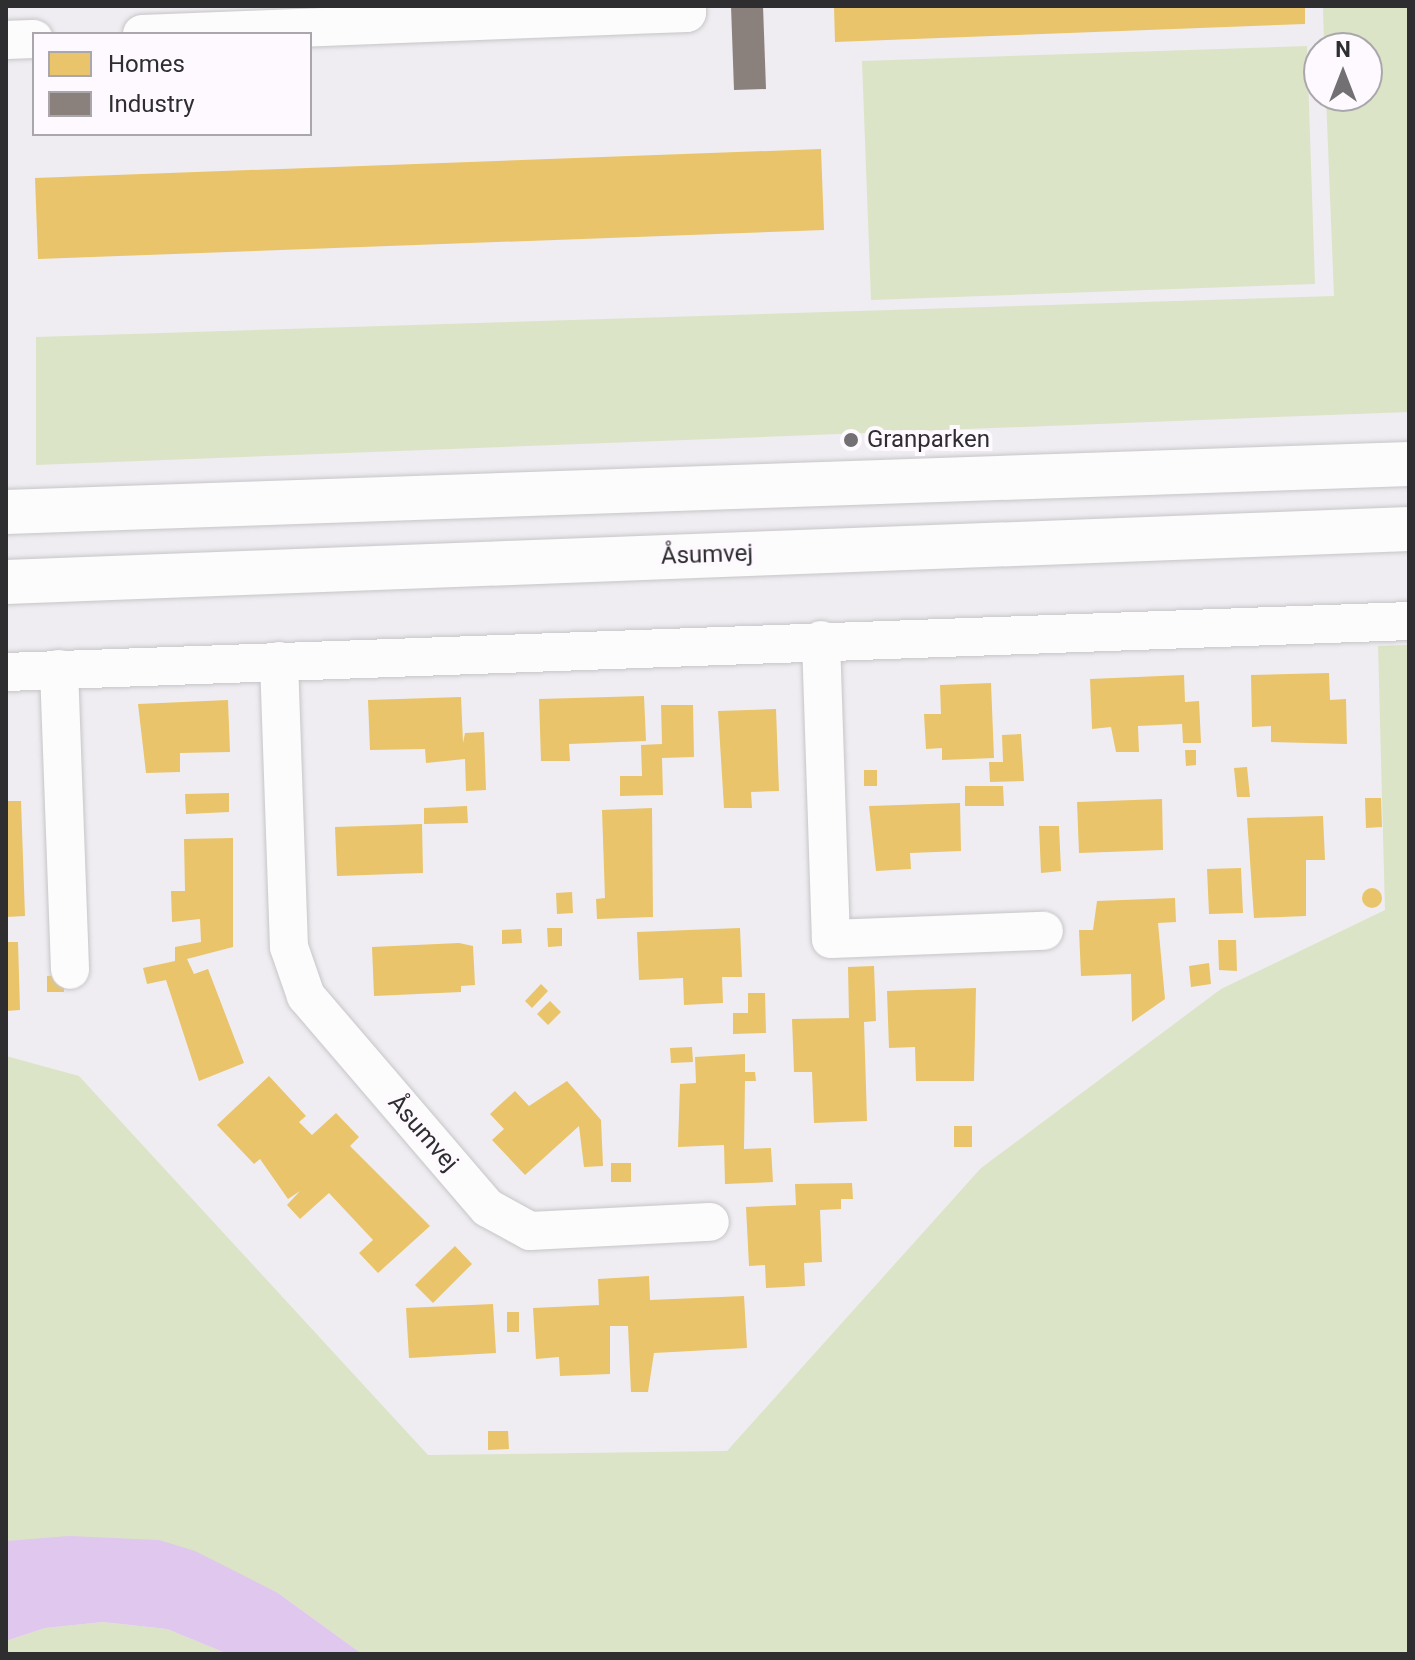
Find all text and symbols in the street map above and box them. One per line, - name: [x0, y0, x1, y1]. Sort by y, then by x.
- legend: [32, 32, 312, 136]
- north arrow: [1303, 32, 1383, 112]
- text: N: [1335, 37, 1351, 62]
- text: Homes: [108, 50, 185, 78]
- text: Industry: [108, 90, 194, 118]
- place label: Granparken: [867, 426, 990, 454]
- marker: Granparken: [842, 431, 860, 449]
- street label: Åsumvej: [660, 539, 754, 571]
- street label: Åsumvej: [382, 1089, 464, 1177]

